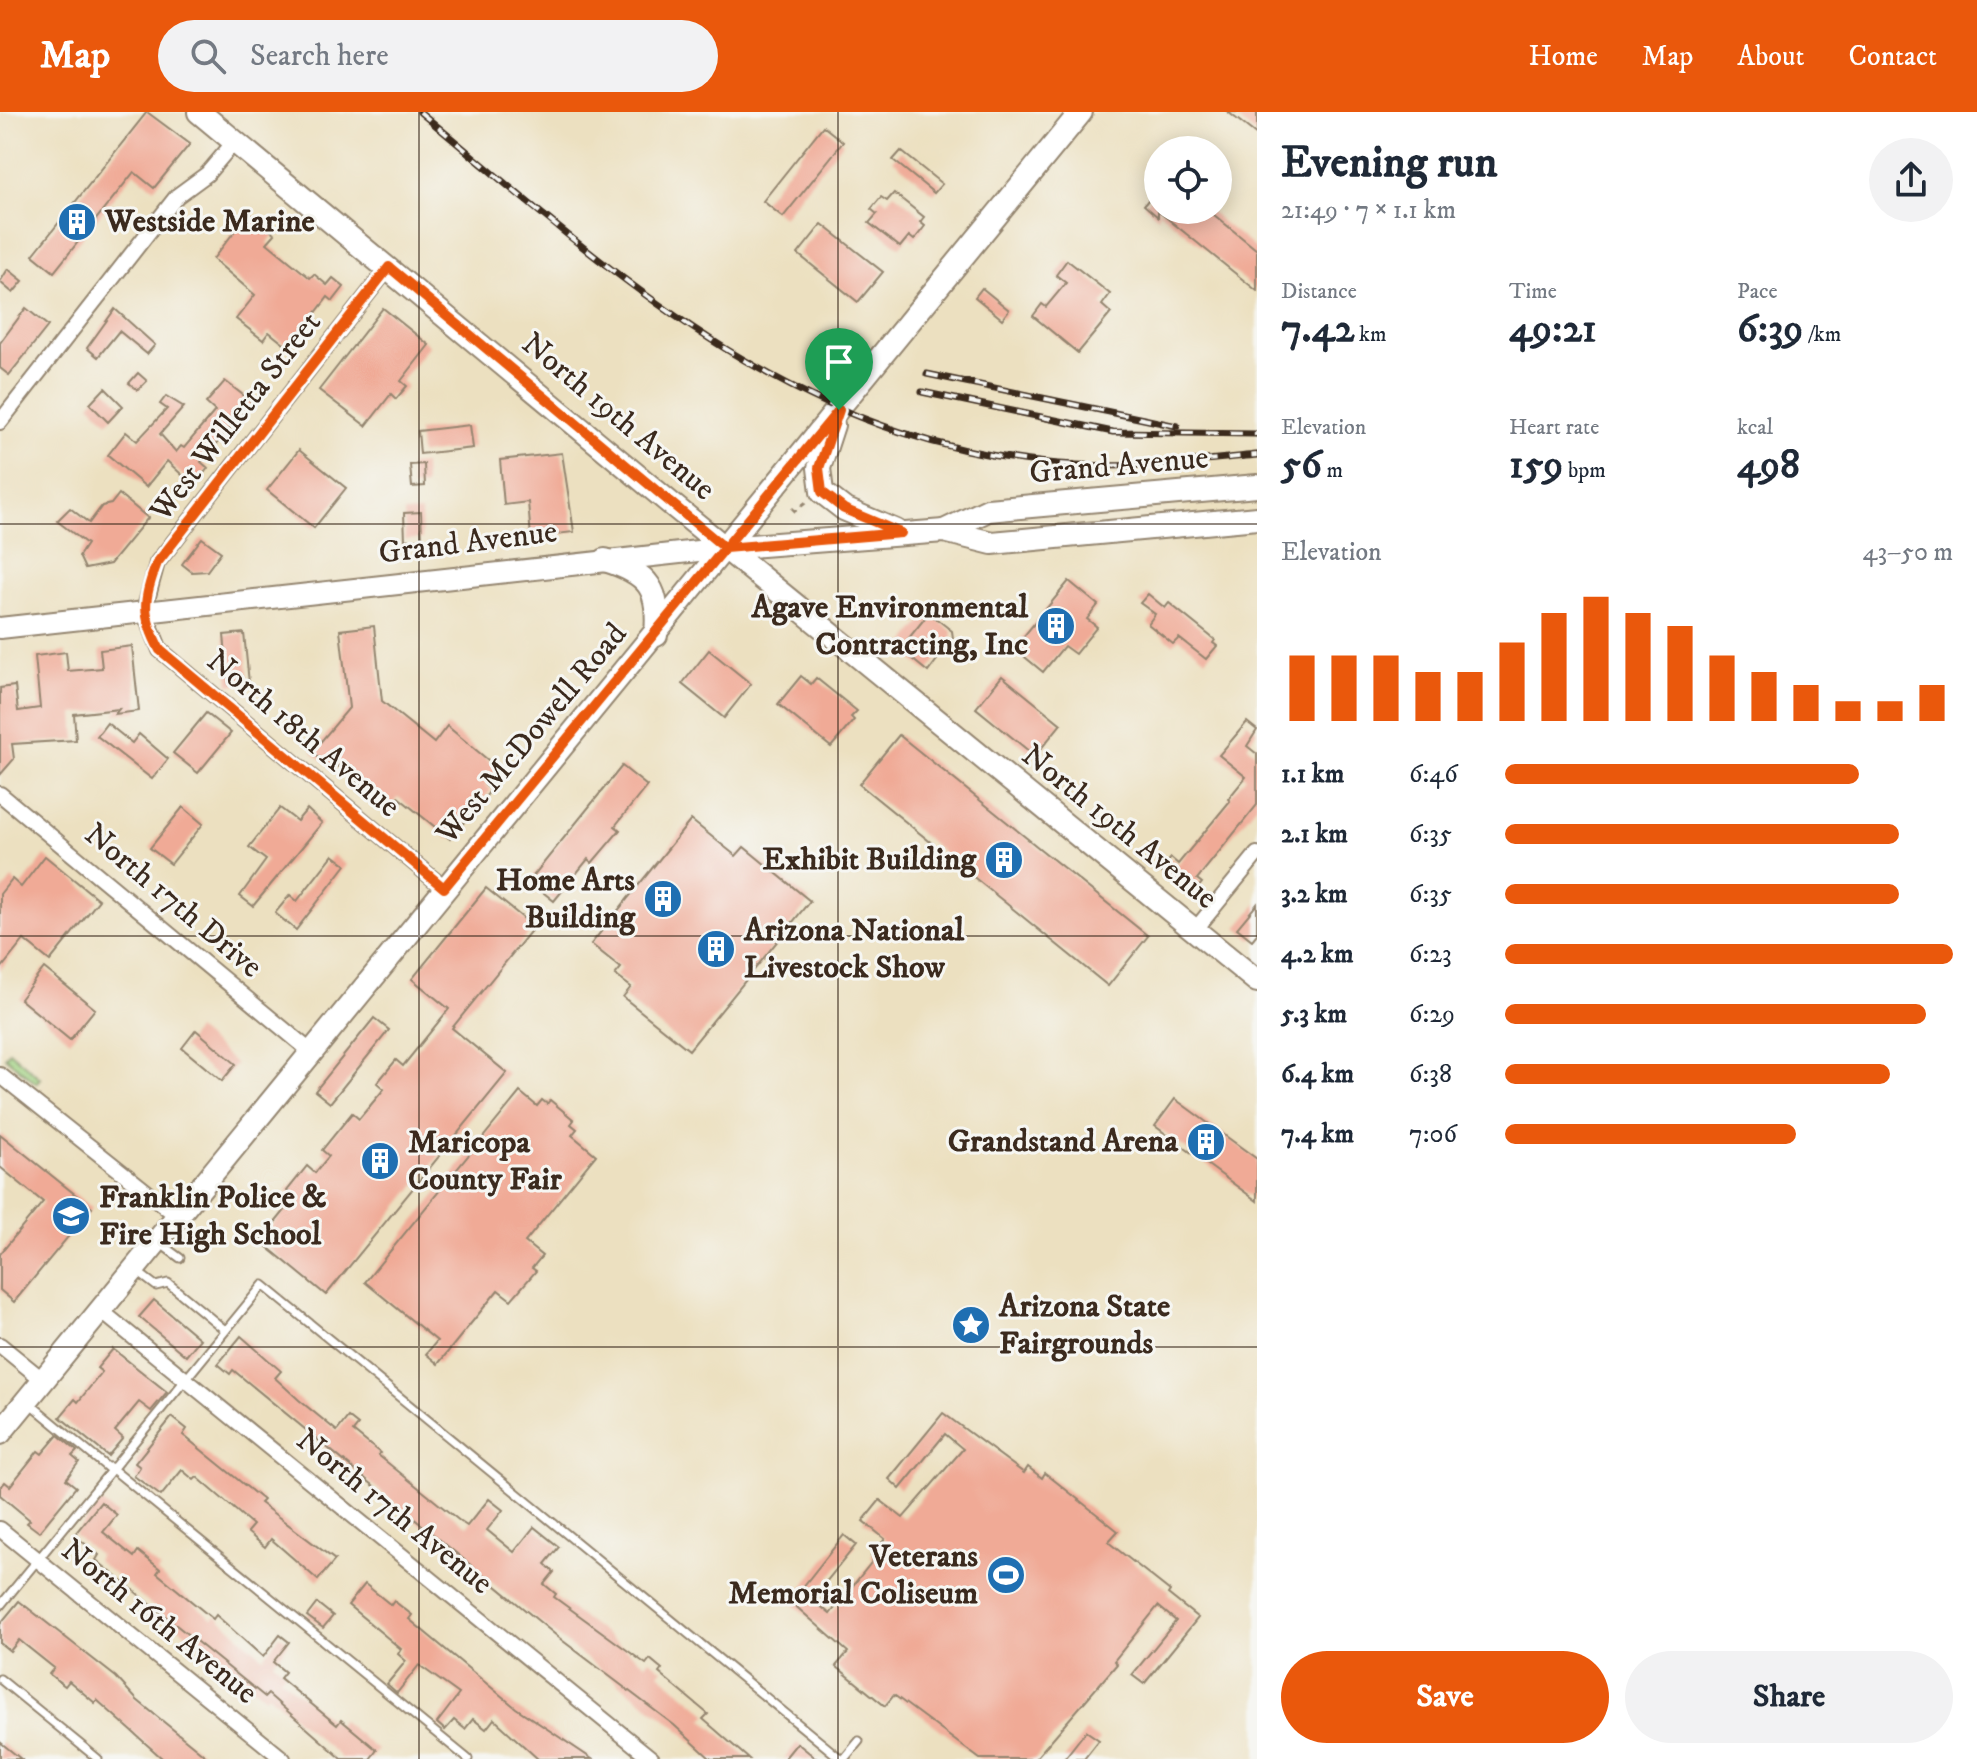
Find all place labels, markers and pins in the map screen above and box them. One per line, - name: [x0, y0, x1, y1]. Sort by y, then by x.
- building icon: Westside Marine: [56, 201, 98, 243]
- place label: Westside Marine: [104, 202, 315, 242]
- pin: [805, 328, 873, 410]
- place label: Agave Environmental Contracting, Inc: [751, 588, 1028, 665]
- building icon: Agave Environmental Contracting, Inc: [1035, 605, 1077, 647]
- building icon: Exhibit Building: [983, 839, 1025, 881]
- place label: Exhibit Building: [762, 840, 977, 880]
- place label: Home Arts Building: [496, 861, 636, 938]
- building icon: Home Arts Building: [642, 878, 684, 920]
- place label: Arizona National Livestock Show: [743, 911, 965, 988]
- building icon: Arizona National Livestock Show: [695, 928, 737, 970]
- building icon: Grandstand Arena: [1185, 1121, 1227, 1163]
- place label: Grandstand Arena: [948, 1122, 1178, 1162]
- place label: Maricopa County Fair: [408, 1123, 563, 1200]
- building icon: Maricopa County Fair: [359, 1140, 401, 1182]
- place label: Franklin Police & Fire High School: [99, 1178, 327, 1255]
- school or university icon: Franklin Police & Fire High School: [50, 1195, 92, 1237]
- place label: Arizona State Fairgrounds: [998, 1287, 1170, 1364]
- place icon: Arizona State Fairgrounds: [950, 1304, 992, 1346]
- place label: Veterans Memorial Coliseum: [728, 1537, 978, 1614]
- sports icon: Veterans Memorial Coliseum: [985, 1554, 1027, 1596]

